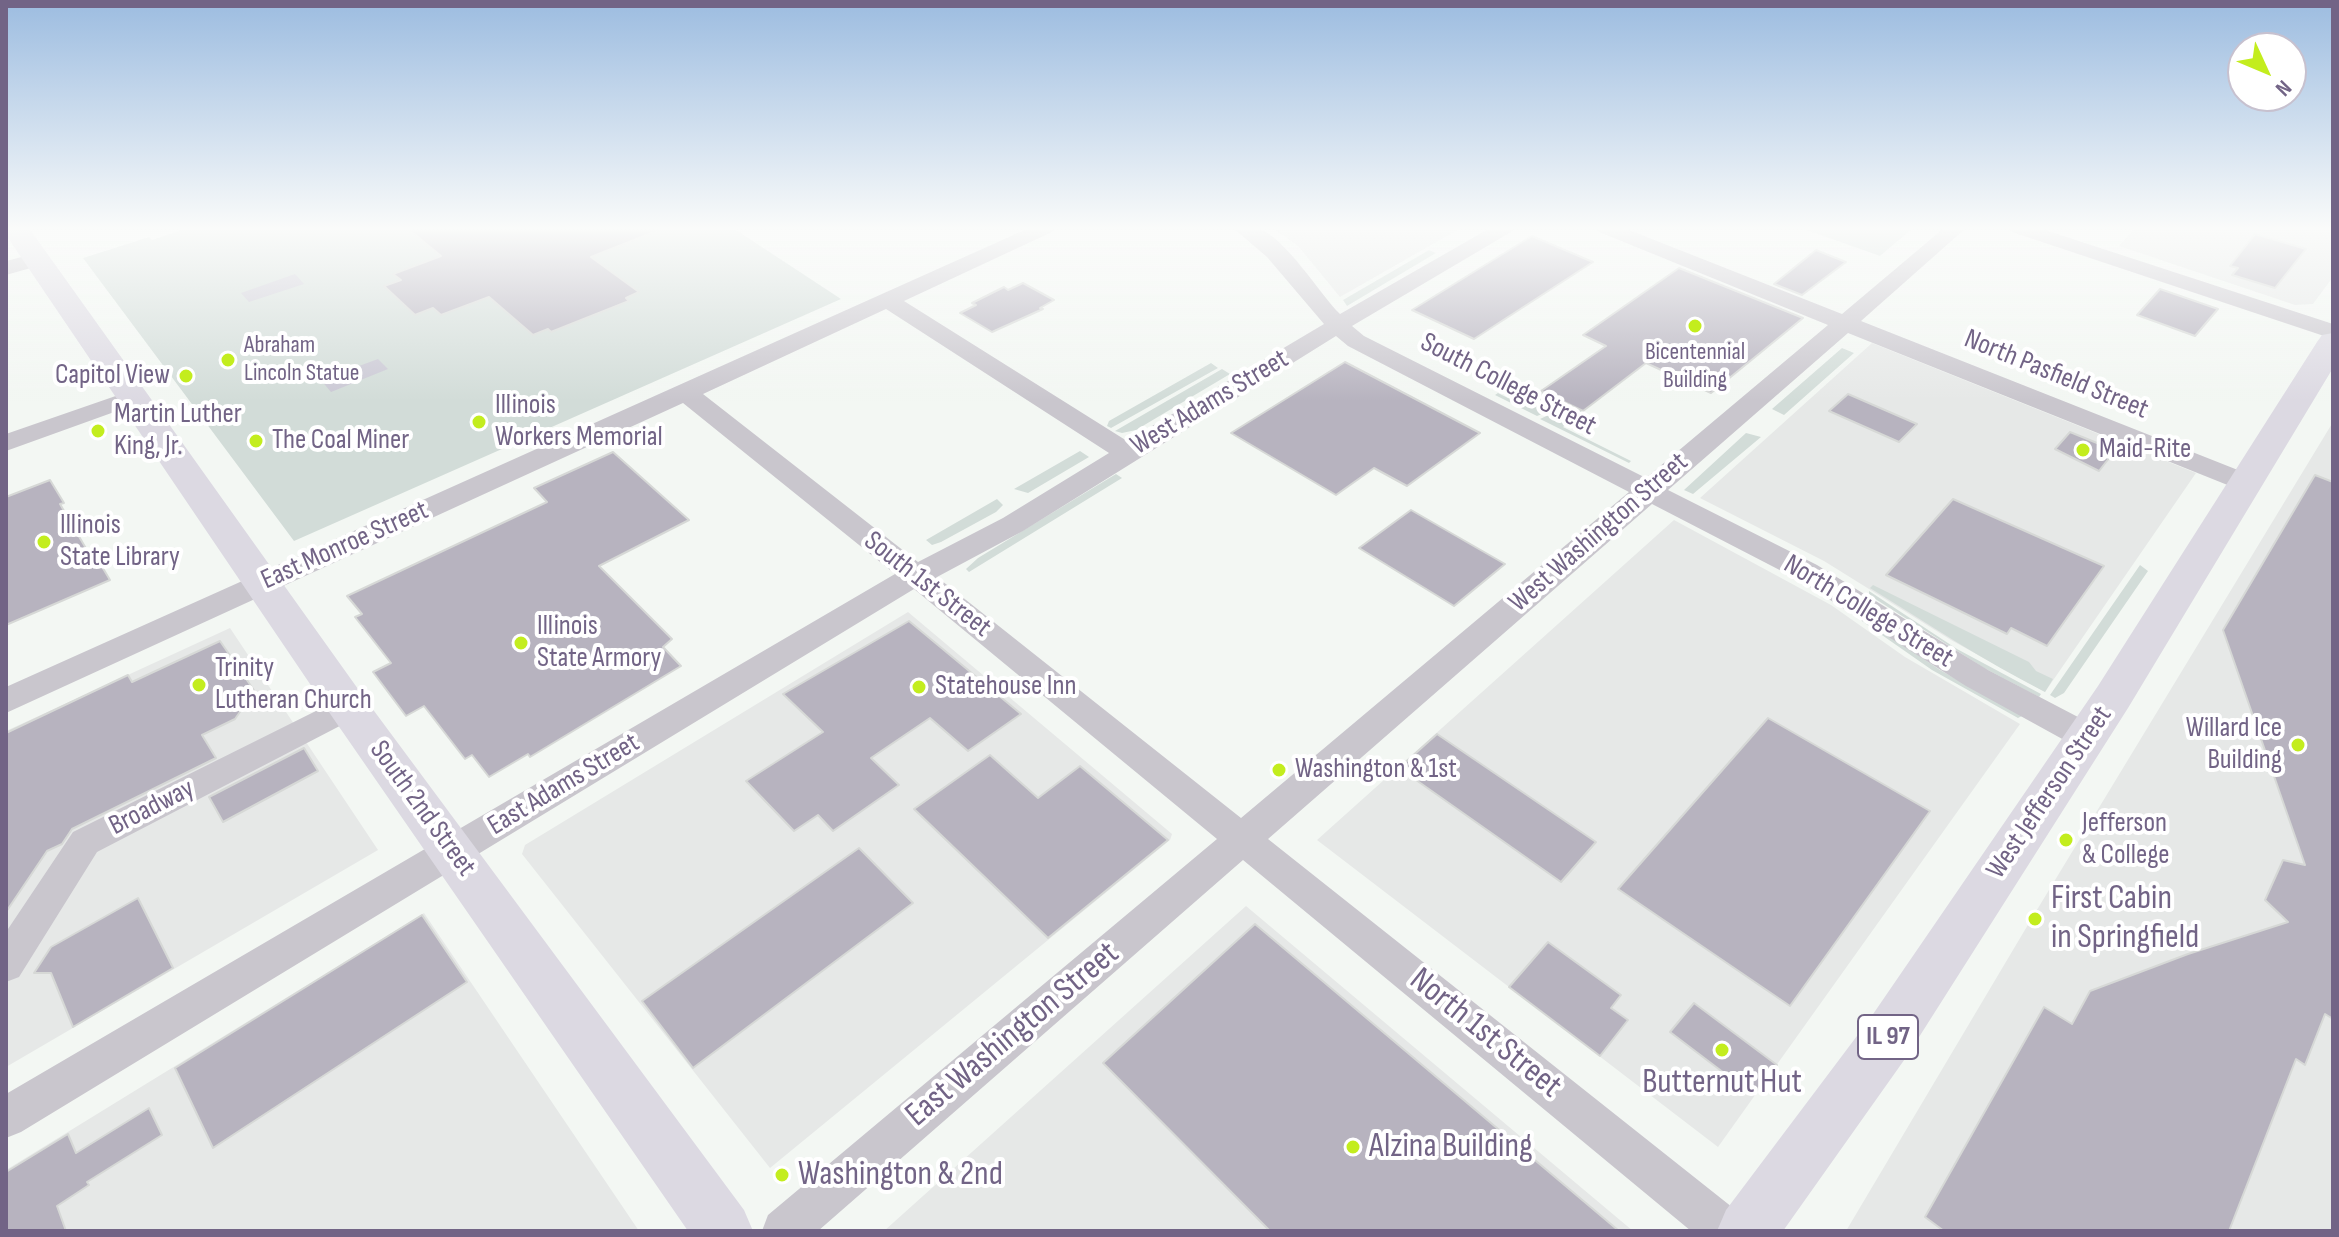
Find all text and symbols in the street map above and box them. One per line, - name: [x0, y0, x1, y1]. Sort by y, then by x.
- north arrow: [2227, 32, 2307, 112]
- text: N: [2269, 74, 2297, 101]
- marker: Bicentennial Building: [1686, 317, 1704, 335]
- street label: North Pasfield Street: [1959, 323, 2153, 427]
- street label: South College Street: [1415, 326, 1601, 444]
- place label: Abraham Lincoln Statue: [244, 332, 359, 388]
- place label: Bicentennial Building: [1645, 339, 1745, 395]
- street label: West Adams Street: [1125, 343, 1295, 463]
- marker: Abraham Lincoln Statue: [219, 351, 237, 369]
- place label: Capitol View: [55, 359, 170, 393]
- marker: Capitol View: [177, 367, 195, 385]
- place label: Illinois Workers Memorial: [495, 389, 663, 455]
- place label: Martin Luther King, Jr.: [114, 398, 242, 464]
- marker: Illinois Workers Memorial: [470, 413, 488, 431]
- marker: Martin Luther King, Jr.: [89, 422, 107, 440]
- place label: The Coal Miner: [272, 424, 409, 458]
- marker: The Coal Miner: [247, 432, 265, 450]
- place label: Maid-Rite: [2099, 433, 2191, 467]
- marker: Maid-Rite: [2074, 441, 2092, 459]
- street label: West Washington Street: [1503, 446, 1695, 620]
- street label: East Monroe Street: [256, 494, 434, 598]
- place label: Illinois State Library: [60, 509, 180, 575]
- street label: South 1st Street: [857, 525, 997, 645]
- marker: Illinois State Library: [35, 533, 53, 551]
- street label: North College Street: [1777, 548, 1959, 676]
- place label: Illinois State Armory: [537, 610, 661, 676]
- marker: Illinois State Armory: [512, 634, 530, 652]
- place label: Trinity Lutheran Church: [215, 652, 372, 718]
- place label: Statehouse Inn: [935, 670, 1076, 704]
- marker: Trinity Lutheran Church: [190, 676, 208, 694]
- marker: Statehouse Inn: [910, 678, 928, 696]
- street label: West Jefferson Street: [1980, 700, 2120, 886]
- place label: Willard Ice Building: [2186, 712, 2282, 778]
- street label: East Adams Street: [482, 727, 646, 843]
- street label: South 2nd Street: [362, 735, 482, 883]
- marker: Willard Ice Building: [2289, 736, 2307, 754]
- place label: Washington & 1st: [1295, 753, 1457, 787]
- marker: Washington & 1st: [1270, 761, 1288, 779]
- street label: Broadway: [104, 772, 200, 844]
- place label: Jefferson & College: [2082, 807, 2170, 873]
- marker: Jefferson & College: [2057, 831, 2075, 849]
- place label: First Cabin in Springfield: [2051, 879, 2199, 958]
- marker: First Cabin in Springfield: [2026, 910, 2044, 928]
- street label: East Washington Street: [898, 934, 1128, 1136]
- street label: North 1st Street: [1401, 960, 1569, 1108]
- road number: IL 97: [1858, 1015, 1918, 1059]
- marker: Butternut Hut: [1713, 1041, 1731, 1059]
- place label: Butternut Hut: [1642, 1063, 1802, 1103]
- place label: Alzina Building: [1369, 1127, 1533, 1167]
- marker: Alzina Building: [1344, 1138, 1362, 1156]
- place label: Washington & 2nd: [798, 1155, 1003, 1195]
- marker: Washington & 2nd: [773, 1166, 791, 1184]

